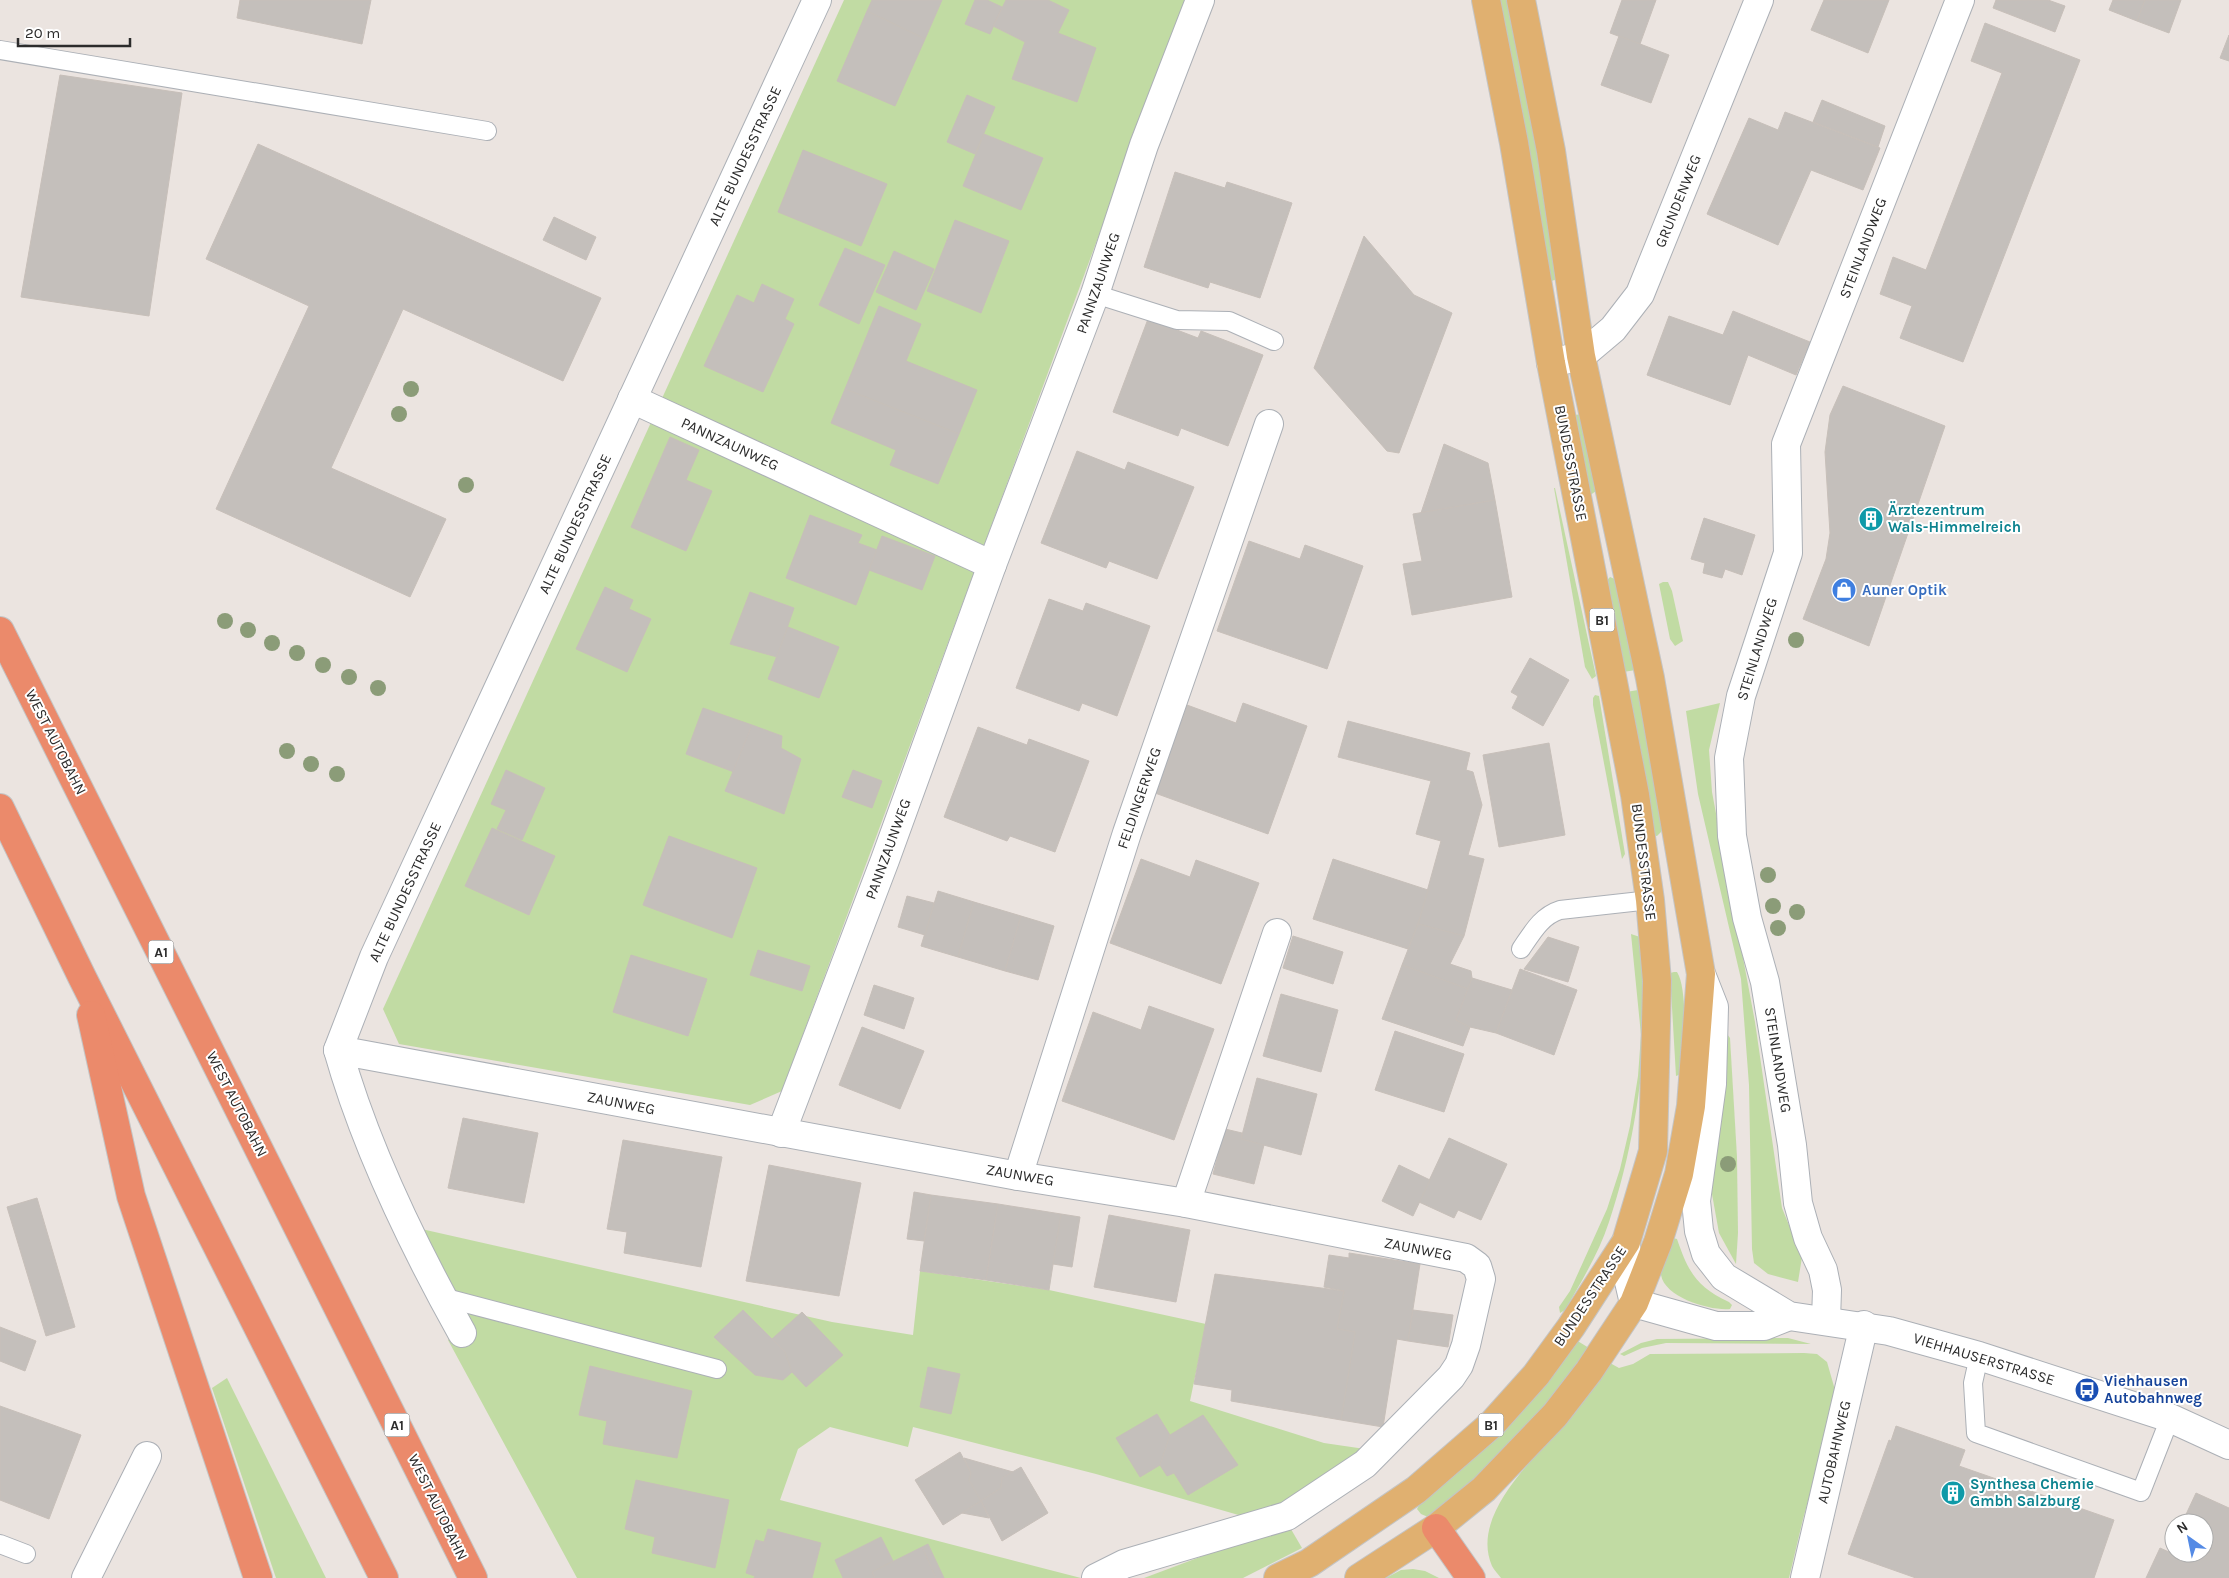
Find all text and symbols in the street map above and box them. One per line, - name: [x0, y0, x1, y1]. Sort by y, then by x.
- scale bar: [18, 15, 130, 47]
- text: 20 m: [25, 24, 60, 42]
- street label: ALTE BUNDESSTRASSE: [705, 83, 785, 229]
- street label: GRUNDENWEG: [1651, 152, 1705, 250]
- street label: STEINLANDWEG: [1835, 195, 1891, 301]
- street label: PANNZAUNWEG: [1072, 230, 1124, 336]
- street label: BUNDESSTRASSE: [1551, 403, 1591, 523]
- street label: PANNZAUNWEG: [678, 413, 782, 475]
- street label: ALTE BUNDESSTRASSE: [535, 451, 615, 597]
- place label: Ärztezentrum Wals-Himmelreich: [1888, 501, 2021, 536]
- building icon: Ärztezentrum Wals-Himmelreich: [1858, 506, 1884, 532]
- shop icon: Auner Optik: [1831, 577, 1857, 603]
- place label: Auner Optik: [1862, 581, 1947, 599]
- street label: STEINLANDWEG: [1733, 595, 1781, 703]
- road number: B1: [1590, 608, 1614, 632]
- street label: WEST AUTOBAHN: [22, 686, 90, 798]
- street label: FELDINGERWEG: [1113, 745, 1165, 851]
- street label: PANNZAUNWEG: [861, 796, 915, 902]
- street label: BUNDESSTRASSE: [1628, 802, 1660, 922]
- street label: ALTE BUNDESSTRASSE: [365, 819, 445, 965]
- road number: A1: [148, 940, 174, 964]
- street label: STEINLANDWEG: [1761, 1006, 1795, 1114]
- street label: WEST AUTOBAHN: [203, 1048, 271, 1160]
- street label: ZAUNWEG: [585, 1088, 657, 1118]
- street label: ZAUNWEG: [984, 1160, 1056, 1190]
- street label: ZAUNWEG: [1382, 1234, 1454, 1264]
- street label: BUNDESSTRASSE: [1550, 1242, 1630, 1350]
- street label: VIEHHAUSERSTRASSE: [1911, 1329, 2057, 1389]
- place label: Viehhausen Autobahnweg: [2104, 1372, 2202, 1407]
- bus stop icon: Viehhausen Autobahnweg: [2074, 1377, 2100, 1403]
- street label: AUTOBAHNWEG: [1813, 1399, 1855, 1505]
- road number: A1: [384, 1414, 410, 1436]
- road number: B1: [1478, 1414, 1504, 1436]
- street label: WEST AUTOBAHN: [405, 1451, 471, 1563]
- place label: Synthesa Chemie Gmbh Salzburg: [1970, 1475, 2094, 1510]
- building icon: Synthesa Chemie Gmbh Salzburg: [1940, 1480, 1966, 1506]
- north arrow: [2164, 1513, 2214, 1563]
- text: N: [2173, 1518, 2191, 1537]

